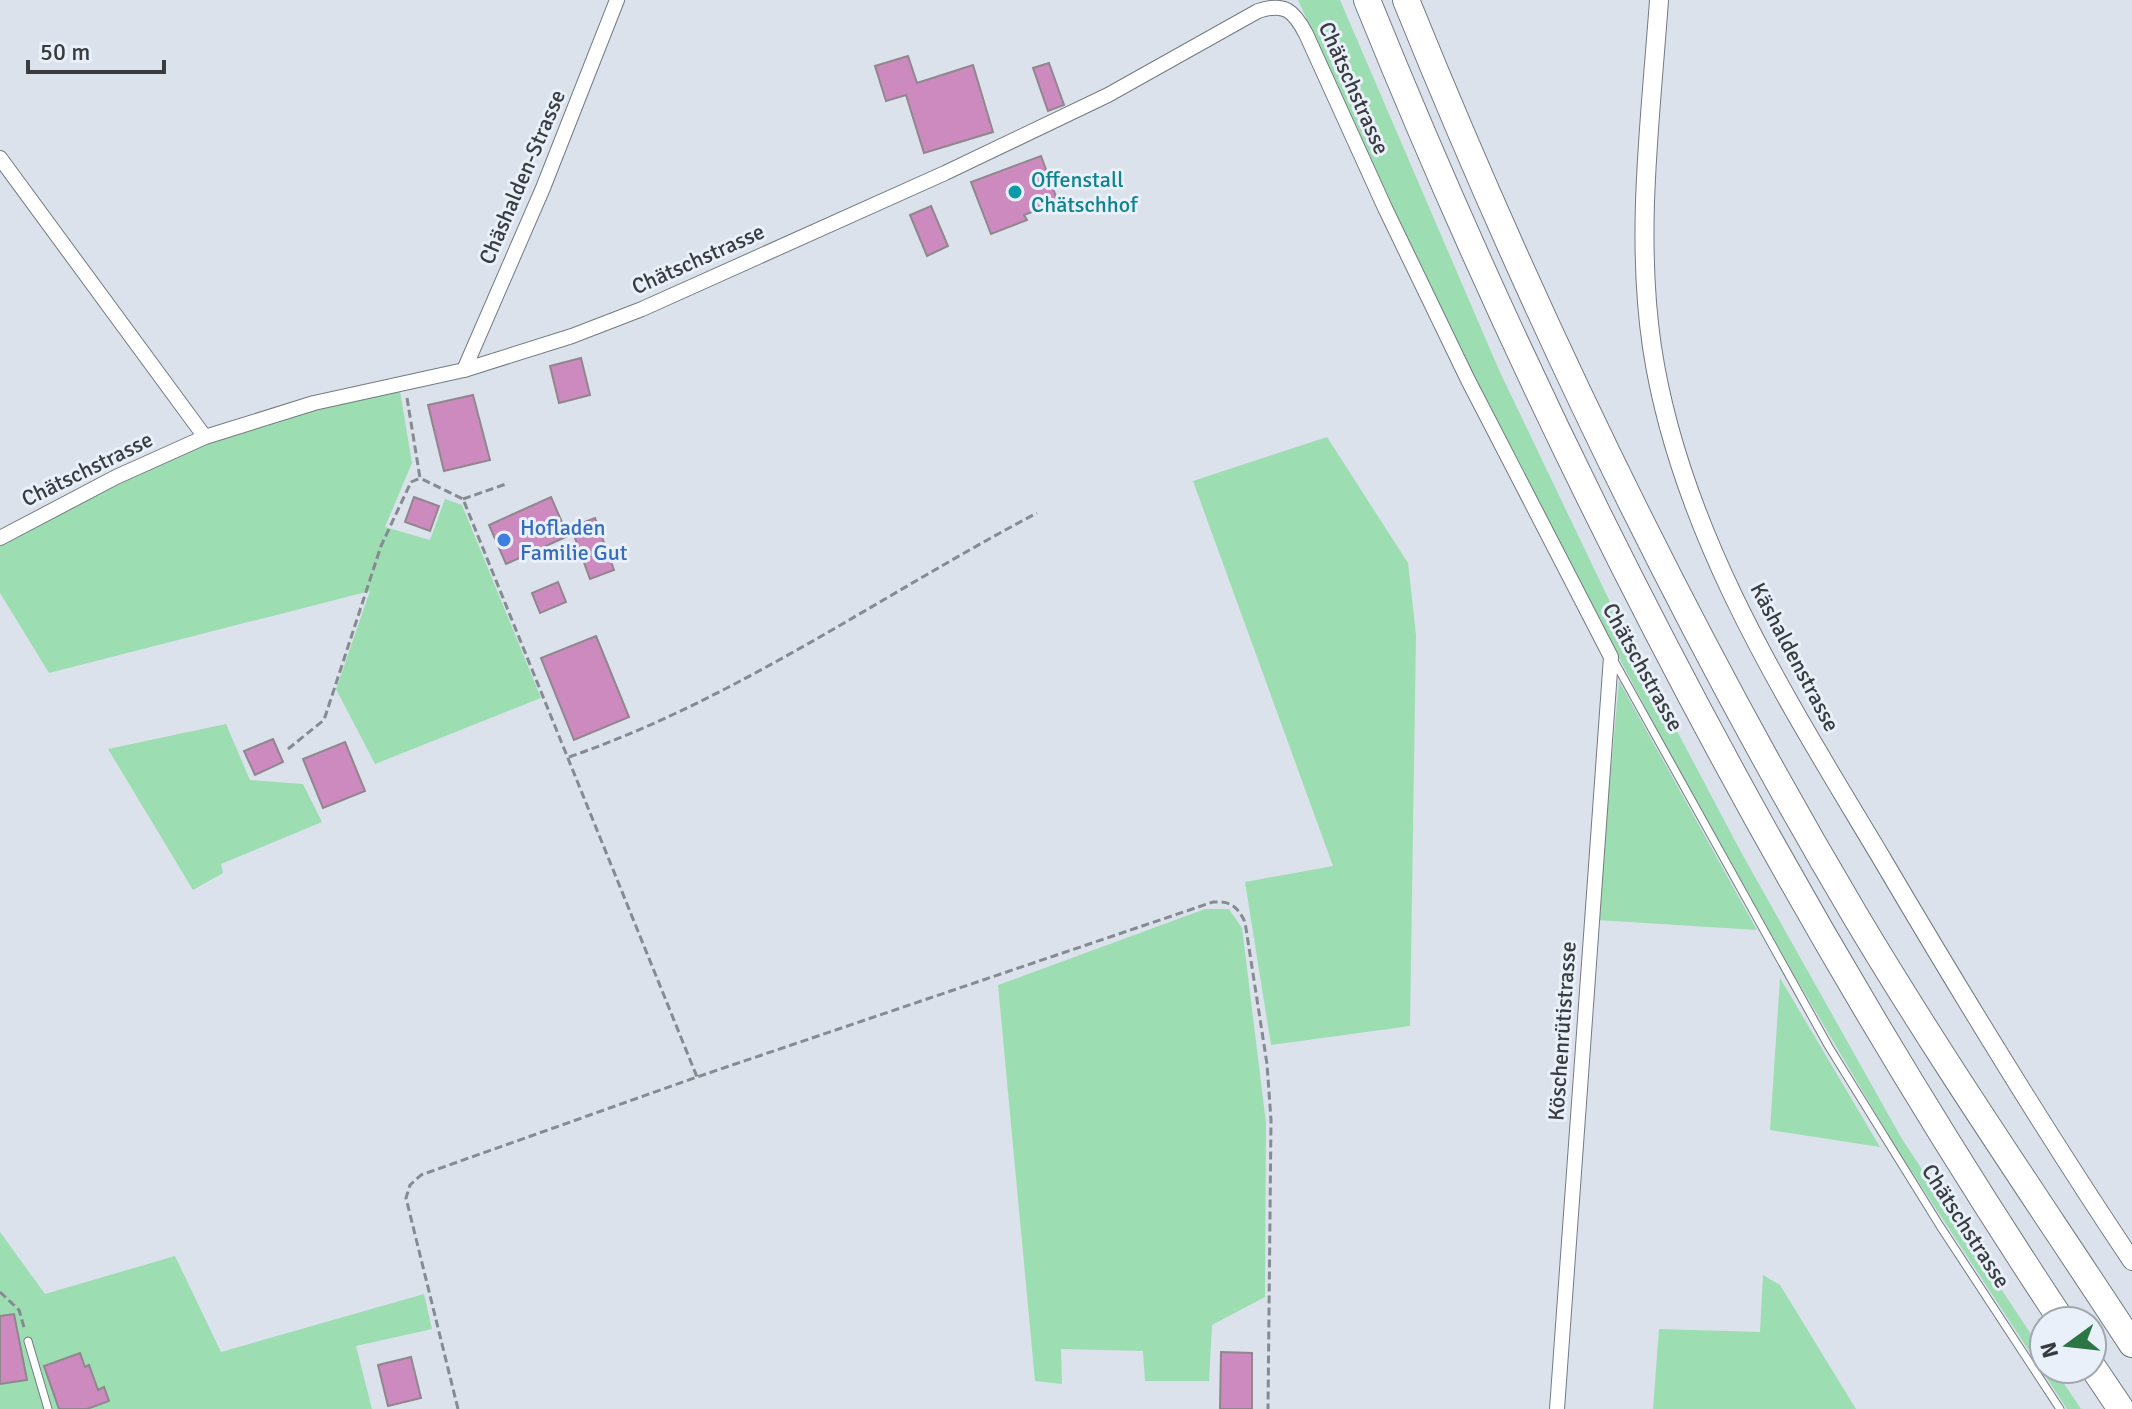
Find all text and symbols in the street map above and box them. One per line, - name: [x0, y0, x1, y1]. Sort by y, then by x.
- street label: Chätschstrasse: [1313, 17, 1395, 159]
- scale bar: [28, 24, 164, 74]
- text: 50 m: [40, 37, 90, 67]
- street label: Chäshalden-Strasse: [473, 86, 571, 268]
- place label: Offenstall Chätschhof: [1031, 166, 1139, 218]
- marker: Offenstall Chätschhof: [1006, 183, 1024, 201]
- street label: Chätschstrasse: [627, 218, 769, 300]
- street label: Chätschstrasse: [17, 426, 157, 512]
- place label: Hofladen Familie Gut: [520, 514, 628, 566]
- marker: Hofladen Familie Gut: [495, 531, 513, 549]
- street label: Käshaldenstrasse: [1744, 578, 1846, 736]
- street label: Chätschstrasse: [1597, 598, 1689, 736]
- street label: Köschenrütistrasse: [1542, 940, 1582, 1122]
- street label: Chätschstrasse: [1916, 1159, 2016, 1293]
- north arrow: [2028, 1305, 2108, 1385]
- text: N: [2034, 1339, 2064, 1361]

